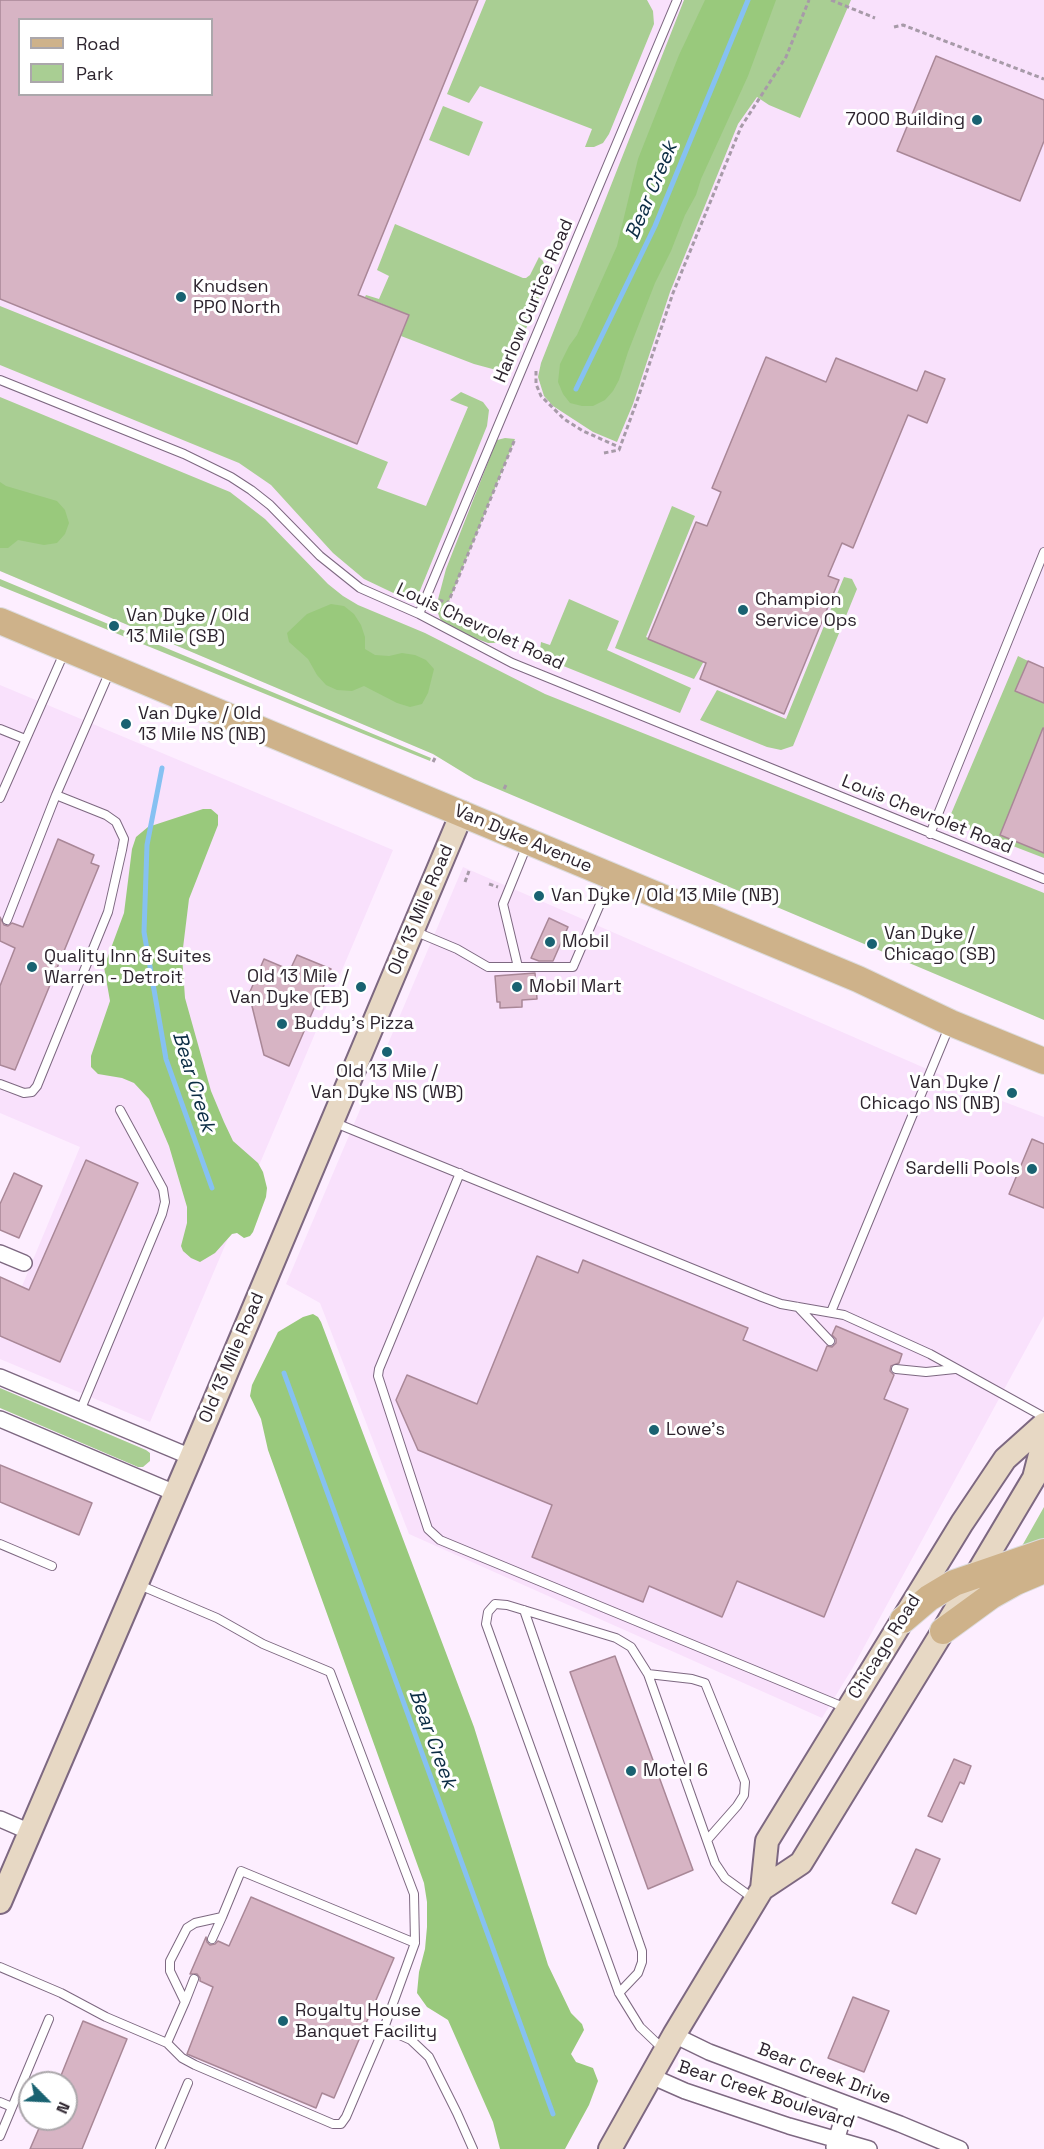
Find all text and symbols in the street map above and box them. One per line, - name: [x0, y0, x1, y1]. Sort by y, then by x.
- legend: [18, 18, 213, 96]
- text: Road: [76, 32, 120, 55]
- text: Park: [76, 62, 113, 85]
- place label: 7000 Building: [845, 109, 965, 131]
- marker: 7000 Building: [970, 113, 984, 127]
- water label: Bear Creek: [621, 139, 683, 243]
- street label: Harlow Curtice Road: [490, 216, 578, 386]
- place label: Knudsen PPO North: [193, 276, 280, 318]
- marker: Knudsen PPO North: [174, 290, 188, 304]
- street label: Louis Chevrolet Road: [393, 579, 567, 675]
- place label: Champion Service Ops: [755, 589, 857, 632]
- marker: Champion Service Ops: [736, 603, 750, 617]
- place label: Van Dyke / Old 13 Mile (SB): [126, 605, 249, 648]
- marker: Van Dyke / Old 13 Mile (SB): [107, 619, 121, 633]
- place label: Van Dyke / Old 13 Mile NS (NB): [138, 703, 266, 746]
- marker: Van Dyke / Old 13 Mile NS (NB): [119, 717, 133, 731]
- street label: Louis Chevrolet Road: [838, 771, 1016, 859]
- street label: Van Dyke Avenue: [451, 800, 595, 878]
- street label: Old 13 Mile Road: [384, 842, 458, 978]
- place label: Van Dyke / Old 13 Mile (NB): [551, 885, 779, 907]
- marker: Van Dyke / Old 13 Mile (NB): [532, 889, 546, 903]
- place label: Van Dyke / Chicago (SB): [884, 923, 995, 966]
- place label: Mobil: [562, 931, 609, 953]
- marker: Mobil: [543, 935, 557, 949]
- marker: Van Dyke / Chicago (SB): [865, 937, 879, 951]
- place label: Quality Inn & Suites Warren - Detroit: [44, 946, 211, 988]
- marker: Quality Inn & Suites Warren - Detroit: [25, 960, 39, 974]
- place label: Old 13 Mile / Van Dyke (EB): [230, 966, 349, 1008]
- place label: Mobil Mart: [529, 976, 622, 998]
- marker: Old 13 Mile / Van Dyke (EB): [354, 980, 368, 994]
- marker: Mobil Mart: [510, 980, 524, 994]
- place label: Buddy's Pizza: [294, 1013, 414, 1035]
- marker: Buddy's Pizza: [275, 1017, 289, 1031]
- water label: Bear Creek: [166, 1029, 220, 1135]
- marker: Old 13 Mile / Van Dyke NS (WB): [380, 1045, 394, 1059]
- place label: Old 13 Mile / Van Dyke NS (WB): [311, 1061, 463, 1104]
- place label: Van Dyke / Chicago NS (NB): [860, 1072, 1000, 1114]
- marker: Van Dyke / Chicago NS (NB): [1005, 1086, 1019, 1100]
- place label: Sardelli Pools: [905, 1158, 1020, 1180]
- marker: Sardelli Pools: [1025, 1162, 1039, 1176]
- street label: Old 13 Mile Road: [195, 1290, 269, 1426]
- place label: Lowe's: [666, 1419, 725, 1441]
- marker: Lowe's: [647, 1423, 661, 1437]
- street label: Chicago Road: [844, 1591, 926, 1703]
- water label: Bear Creek: [403, 1686, 461, 1792]
- place label: Motel 6: [643, 1760, 708, 1782]
- marker: Motel 6: [624, 1764, 638, 1778]
- place label: Royalty House Banquet Facility: [295, 2000, 437, 2042]
- marker: Royalty House Banquet Facility: [276, 2014, 290, 2028]
- street label: Bear Creek Drive: [754, 2039, 894, 2109]
- street label: Bear Creek Boulevard: [675, 2056, 857, 2134]
- north arrow: [18, 2071, 78, 2131]
- text: N: [51, 2099, 75, 2117]

